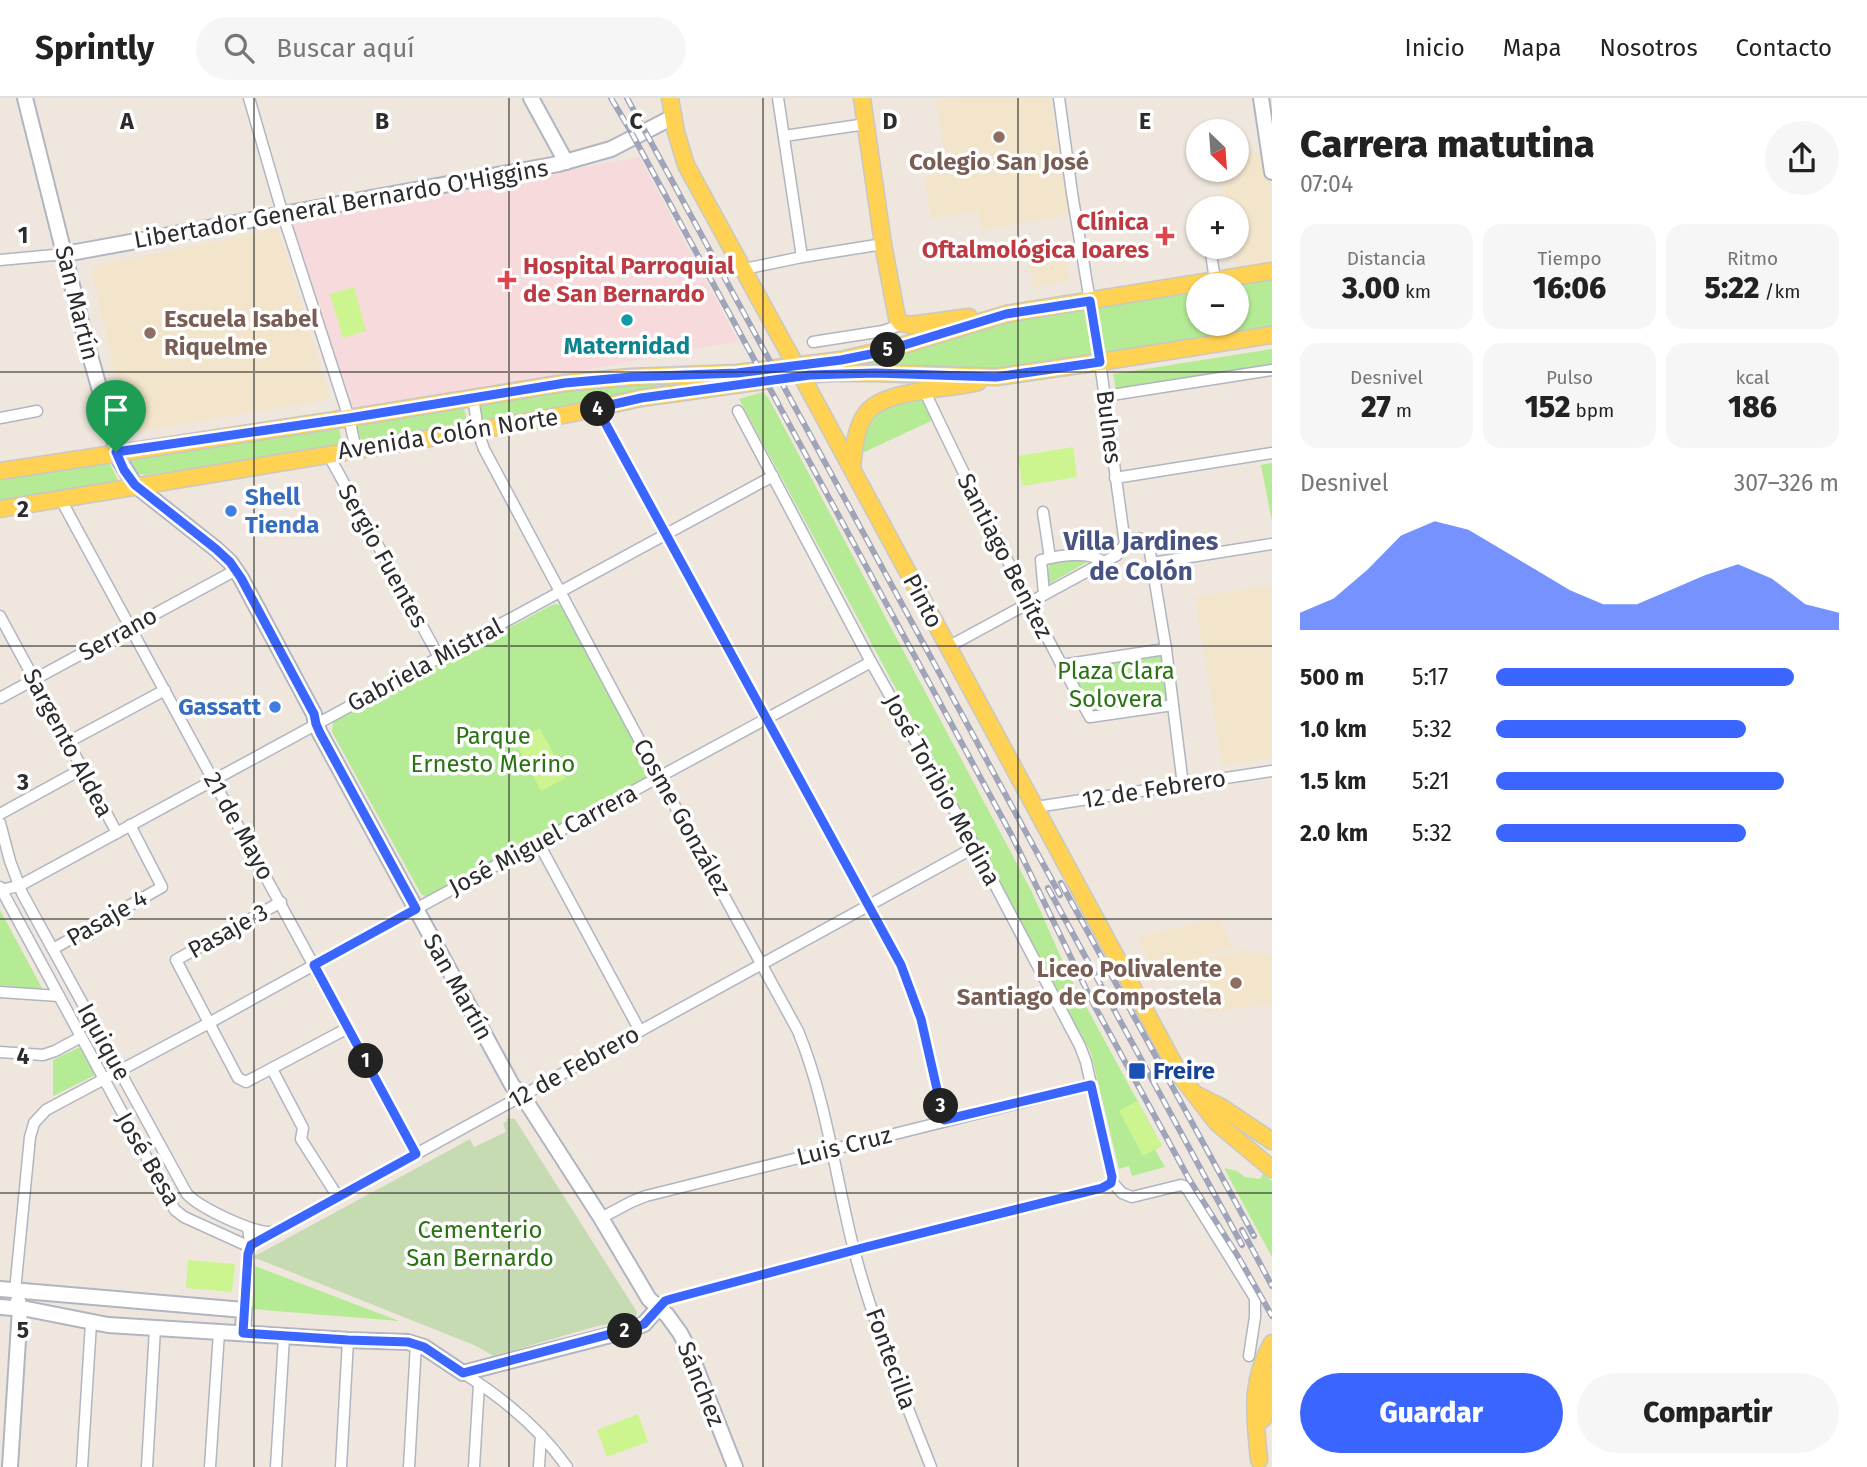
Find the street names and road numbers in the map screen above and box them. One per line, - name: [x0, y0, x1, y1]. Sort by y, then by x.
- street label: Libertador General Bernardo O'Higgins: [132, 154, 550, 254]
- street label: San Martín: [49, 243, 105, 363]
- street label: Bulnes: [1091, 389, 1127, 465]
- street label: Avenida Colón Norte: [336, 403, 560, 465]
- street label: Santiago Benítez: [951, 469, 1059, 643]
- street label: Sergio Fuentes: [332, 480, 434, 632]
- street label: Pinto: [897, 569, 949, 633]
- street label: Serrano: [74, 601, 162, 667]
- street label: Gabriela Mistral: [343, 612, 507, 718]
- street label: Sargento Aldea: [17, 664, 119, 822]
- street label: José Toribio Medina: [878, 689, 1006, 891]
- street label: Cosme González: [627, 734, 737, 900]
- street label: 12 de Febrero: [1080, 764, 1228, 814]
- street label: 21 de Mayo: [198, 767, 280, 885]
- street label: José Miguel Carrera: [444, 779, 642, 901]
- street label: Pasaje 4: [62, 884, 152, 952]
- street label: Pasaje 3: [183, 898, 273, 964]
- street label: San Martín: [417, 929, 499, 1045]
- street label: Iquique: [71, 999, 137, 1085]
- street label: 12 de Febrero: [504, 1020, 644, 1114]
- street label: José Besa: [110, 1107, 186, 1211]
- street label: Luis Cruz: [794, 1121, 894, 1171]
- street label: Fontecilla: [860, 1305, 922, 1413]
- street label: Sánchez: [671, 1337, 731, 1431]

